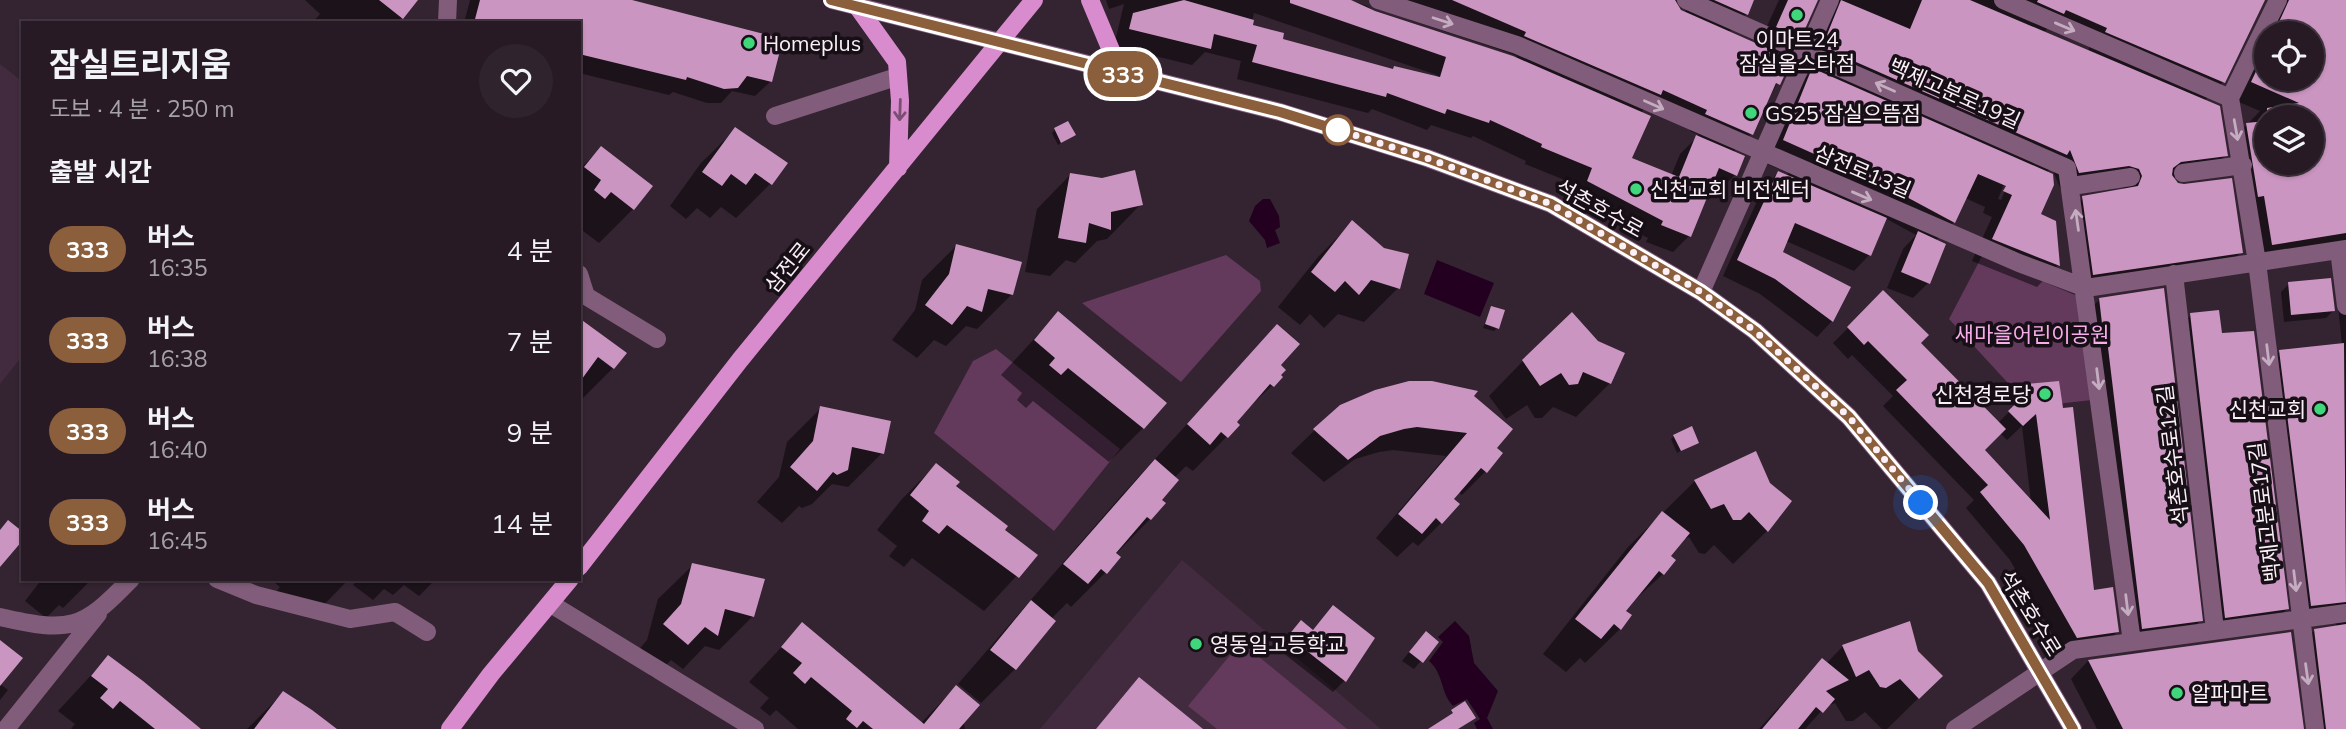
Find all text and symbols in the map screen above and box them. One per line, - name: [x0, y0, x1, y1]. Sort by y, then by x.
- marker: 이마트24 잠실올스타점: [1789, 7, 1805, 23]
- one-way arrow: [1431, 16, 1453, 28]
- one-way arrow: [2054, 21, 2076, 34]
- map controls: [2254, 21, 2324, 175]
- button: locate: [2254, 21, 2324, 91]
- place label: 이마트24 잠실올스타점: [1739, 26, 1855, 76]
- place label: Homeplus: [763, 30, 861, 56]
- marker: Homeplus: [741, 35, 757, 51]
- text: 잠실트리지움: [49, 43, 231, 84]
- button: heart: [479, 44, 553, 118]
- line badge: 333: [1083, 51, 1163, 97]
- street label: 백제고분로19길: [1885, 52, 2025, 134]
- text: 333: [1101, 59, 1145, 89]
- one-way arrow: [1875, 80, 1896, 93]
- text: 도보 · 4 분 · 250 m: [49, 94, 235, 123]
- one-way arrow: [893, 98, 906, 121]
- one-way arrow: [1643, 99, 1664, 112]
- place label: GS25 잠실으뜸점: [1765, 100, 1921, 126]
- marker: GS25 잠실으뜸점: [1743, 105, 1759, 121]
- button: layers: [2254, 105, 2324, 175]
- unlabelled marker: [1323, 115, 1353, 145]
- one-way arrow: [2230, 118, 2243, 141]
- street label: 삼전로13길: [1811, 139, 1915, 203]
- text: 출발 시간: [49, 155, 152, 188]
- street label: 석촌호수로: [1551, 173, 1649, 243]
- place label: 신천교회 비전센터: [1650, 176, 1810, 202]
- marker: 신천교회 비전센터: [1628, 181, 1644, 197]
- one-way arrow: [1851, 190, 1873, 203]
- one-way arrow: [2070, 209, 2083, 232]
- text: 버스: [147, 220, 195, 253]
- text: 333: [66, 234, 109, 264]
- text: 4 분: [507, 234, 553, 267]
- street label: 삼전로: [759, 236, 815, 298]
- text: 16:35: [147, 253, 207, 282]
- text: 버스: [147, 311, 195, 344]
- park label: 새마을어린이공원: [1955, 321, 2109, 347]
- text: 333: [66, 325, 109, 355]
- text: 7 분: [507, 325, 553, 358]
- text: 16:38: [147, 344, 207, 373]
- one-way arrow: [2262, 344, 2275, 366]
- one-way arrow: [2092, 368, 2105, 390]
- place label: 신천경로당: [1934, 381, 2031, 407]
- street label: 석촌호수로12길: [2150, 383, 2194, 527]
- marker: 신천경로당: [2037, 386, 2053, 402]
- place label: 신천교회: [2229, 396, 2306, 422]
- marker: 신천교회: [2312, 401, 2328, 417]
- text: 버스: [147, 402, 195, 435]
- text: 333: [66, 416, 109, 446]
- text: 9 분: [507, 416, 553, 449]
- text: 16:40: [147, 435, 207, 464]
- street label: 백제고분로17길: [2242, 440, 2286, 584]
- your location: [1903, 485, 1938, 520]
- text: 버스: [147, 493, 195, 526]
- text: 333: [66, 507, 109, 537]
- text: 14 분: [491, 507, 553, 540]
- text: 16:45: [147, 526, 207, 555]
- street label: 석촌호수로: [1994, 565, 2068, 661]
- one-way arrow: [2289, 570, 2302, 592]
- one-way arrow: [2121, 593, 2134, 616]
- place label: 영동일고등학교: [1210, 631, 1345, 657]
- marker: 영동일고등학교: [1188, 636, 1204, 652]
- one-way arrow: [2301, 662, 2314, 685]
- place label: 알파마트: [2191, 680, 2268, 706]
- marker: 알파마트: [2169, 685, 2185, 701]

